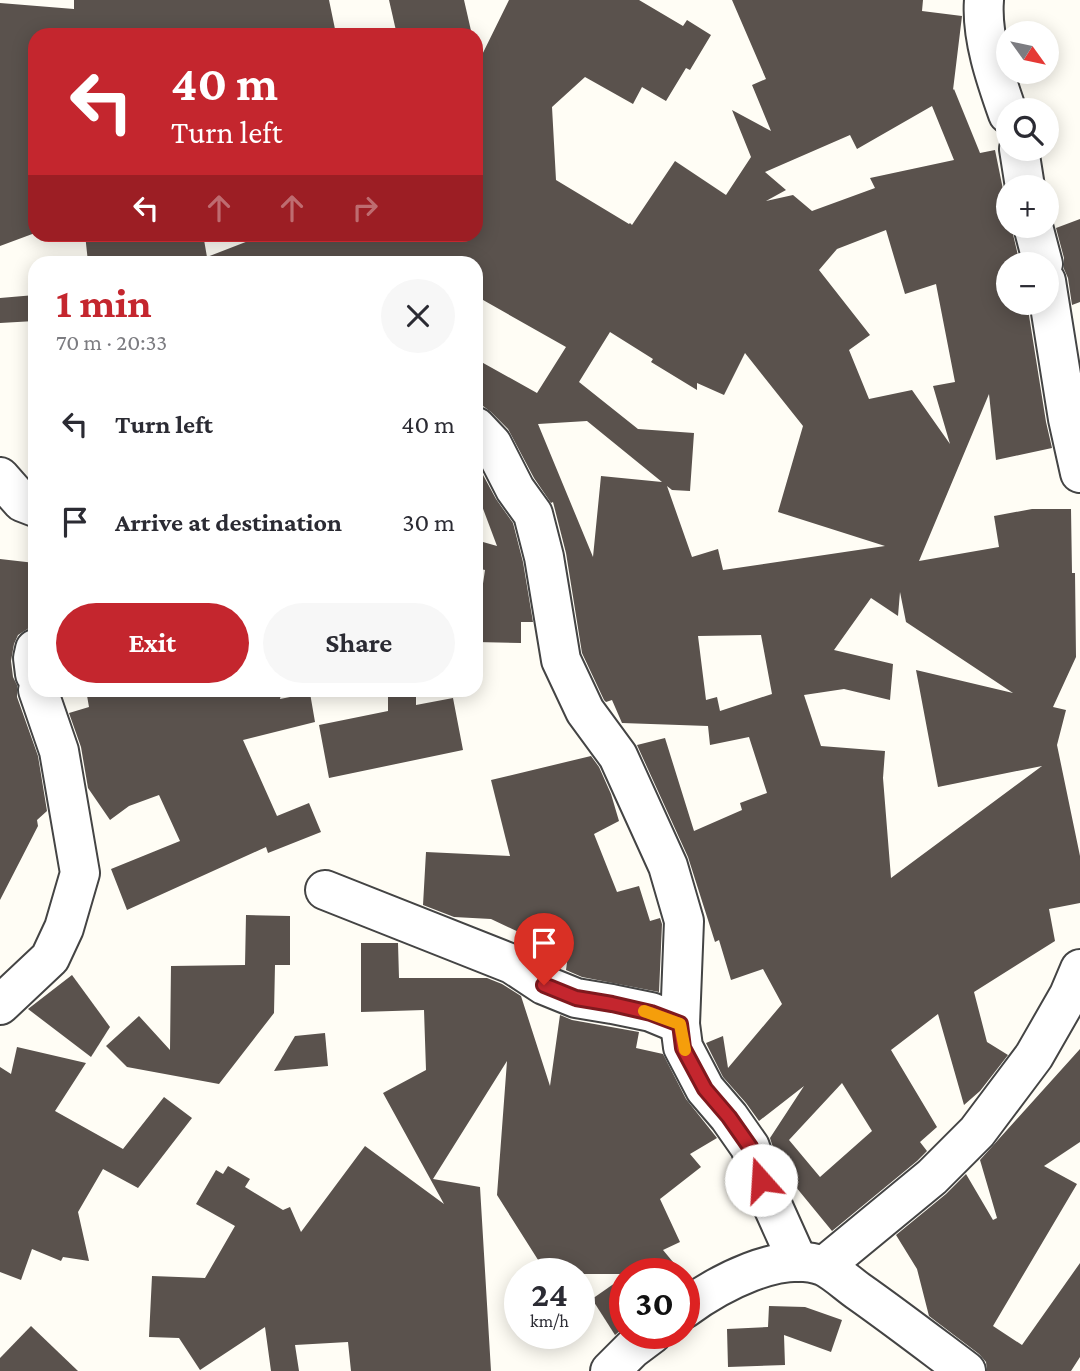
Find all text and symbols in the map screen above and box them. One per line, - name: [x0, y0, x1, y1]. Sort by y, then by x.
- north arrow: [996, 21, 1059, 84]
- map controls: [996, 21, 1059, 315]
- icon: left: [56, 56, 147, 147]
- text: 40 m: [171, 56, 278, 111]
- button: search: [996, 98, 1059, 161]
- text: Turn left: [171, 114, 282, 150]
- button: +: [996, 175, 1059, 238]
- icon: left: [127, 189, 165, 227]
- icon: ahead: [200, 189, 238, 227]
- icon: ahead: [273, 189, 311, 227]
- icon: right: [346, 189, 384, 227]
- button: −: [996, 252, 1059, 315]
- text: 1 min: [56, 279, 152, 326]
- button: close: [381, 279, 455, 353]
- text: 70 m · 20:33: [56, 329, 167, 355]
- icon: left: [56, 405, 94, 443]
- text: Turn left: [115, 410, 213, 439]
- text: 40 m: [401, 410, 455, 439]
- icon: arrive: [56, 503, 94, 541]
- text: Arrive at destination: [115, 508, 342, 537]
- text: 30 m: [402, 508, 455, 537]
- button: Exit: [56, 603, 249, 683]
- button: Share: [263, 603, 455, 683]
- pin: [514, 913, 574, 985]
- icon: arrive: [525, 924, 563, 962]
- position arrow: [724, 1143, 798, 1217]
- speed limit sign: 30: [609, 1258, 700, 1349]
- text: 24: [531, 1275, 568, 1314]
- text: km/h: [530, 1311, 569, 1331]

